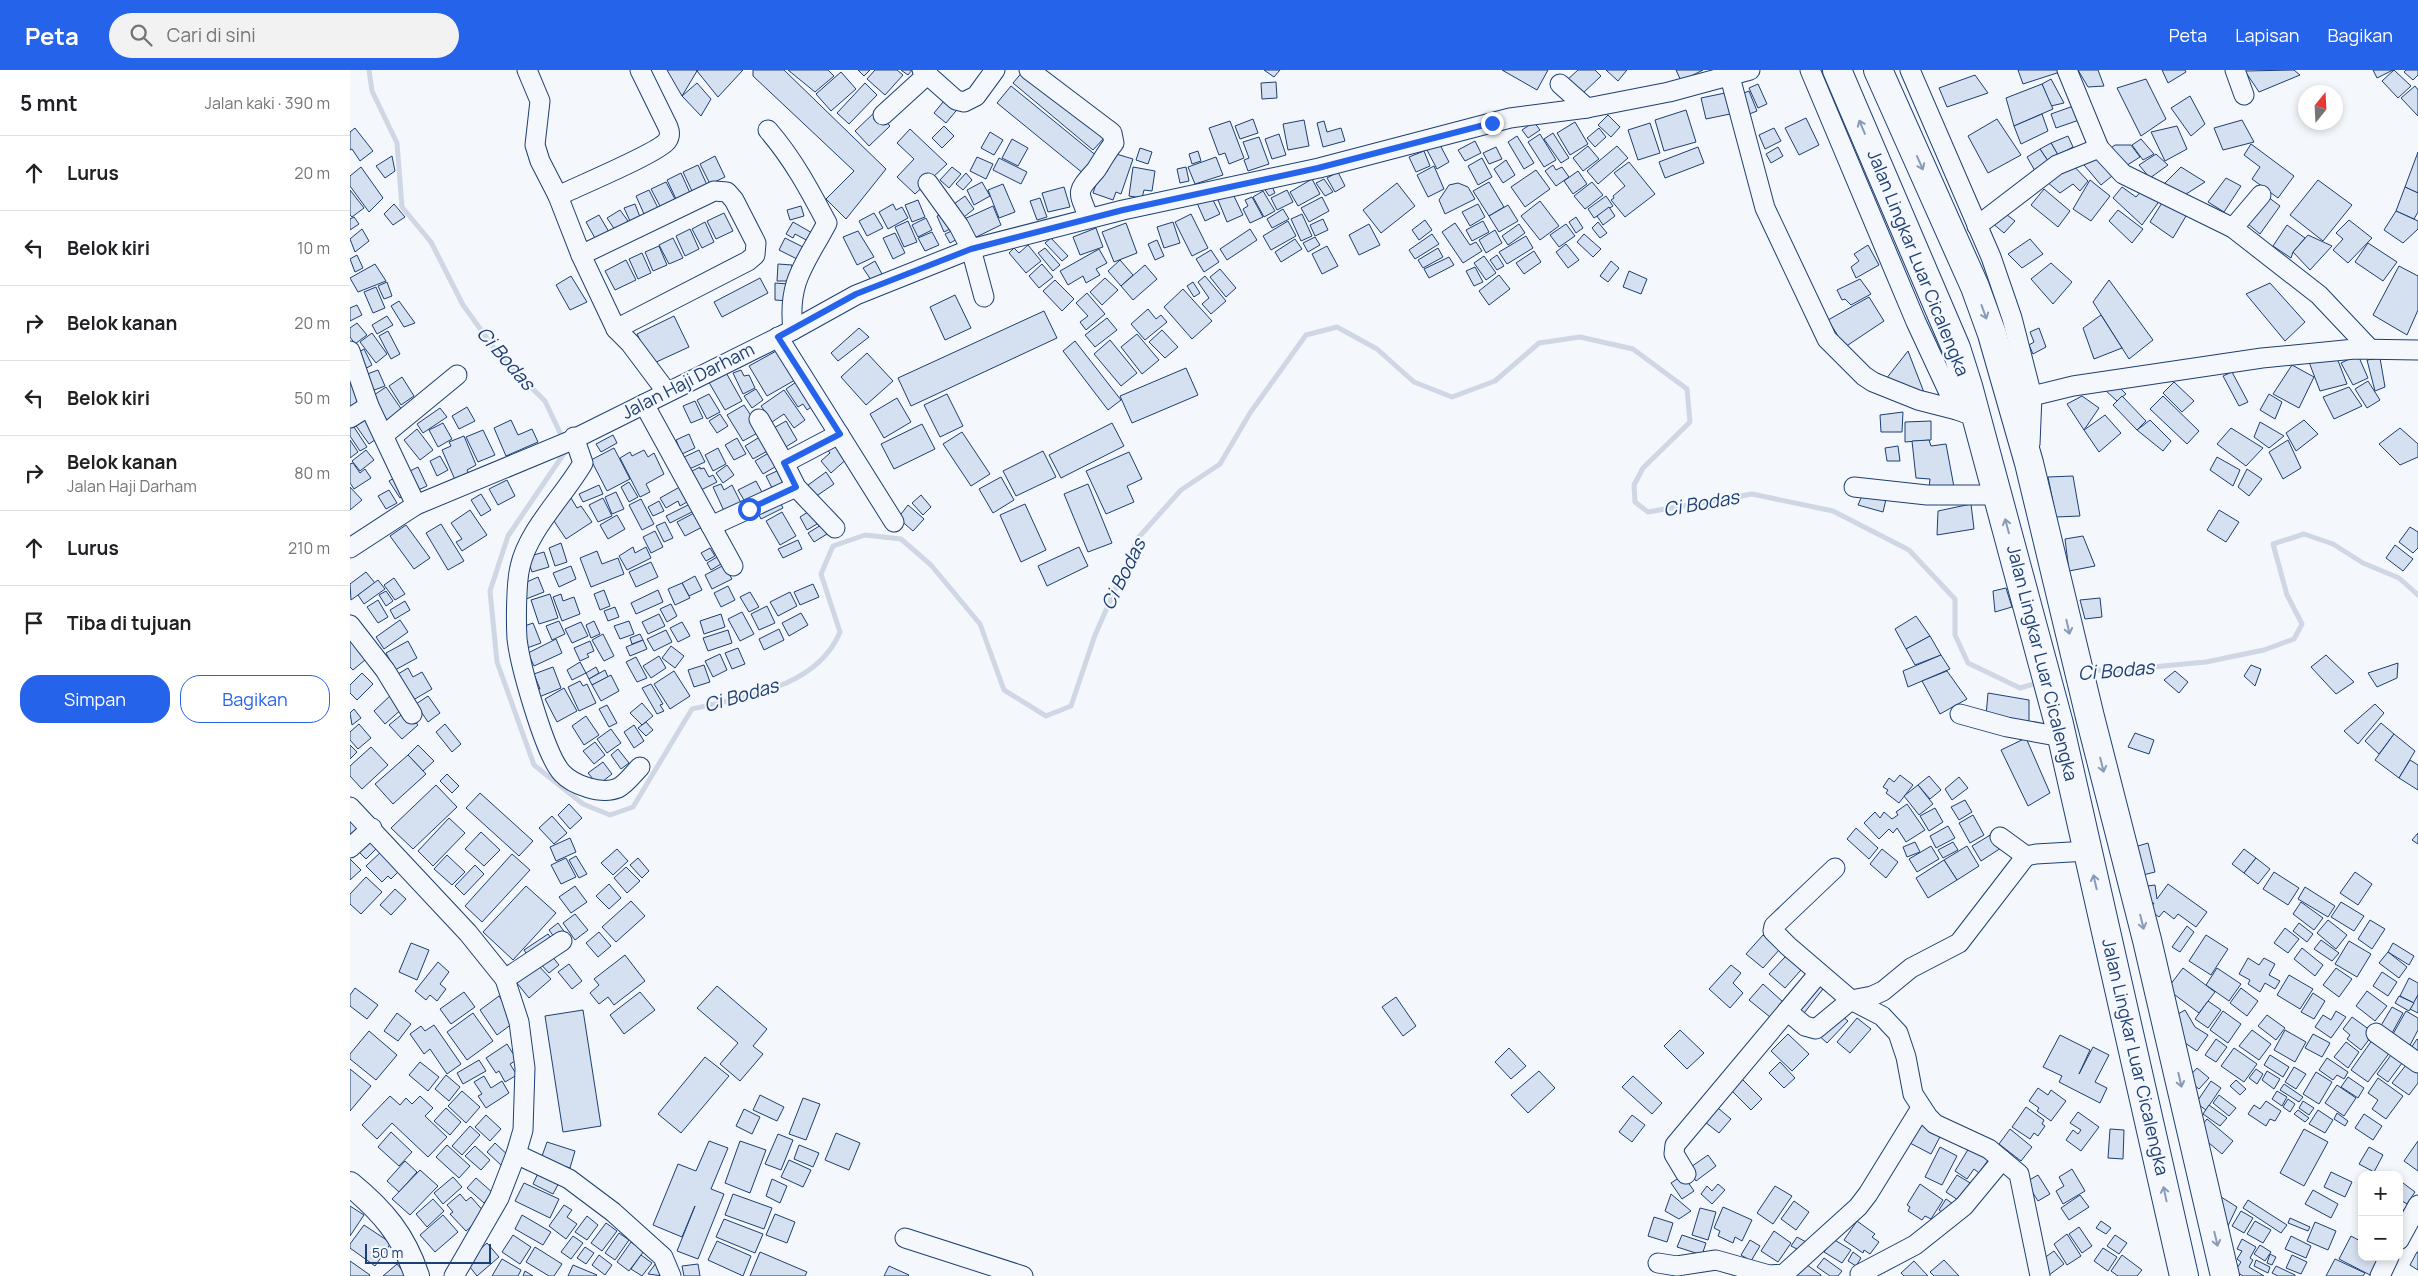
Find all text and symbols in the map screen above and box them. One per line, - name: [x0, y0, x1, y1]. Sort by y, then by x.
- search box: [109, 13, 459, 58]
- text: Peta: [25, 19, 79, 52]
- icon: search: [127, 21, 155, 49]
- text: Cari di sini: [167, 22, 256, 48]
- text: Peta: [2169, 23, 2207, 47]
- text: Lapisan: [2235, 23, 2299, 47]
- text: Bagikan: [2327, 23, 2393, 47]
- north arrow: [2298, 85, 2343, 130]
- text: 5 mnt: [20, 89, 78, 117]
- text: Jalan kaki · 390 m: [205, 92, 330, 114]
- route end: [1481, 112, 1504, 135]
- one-way arrow: [1857, 120, 1866, 135]
- street label: Jalan Lingkar Luar Cicalengka: [1862, 146, 1975, 379]
- one-way arrow: [1915, 155, 1925, 170]
- icon: ahead: [20, 159, 48, 187]
- text: Lurus: [67, 160, 119, 186]
- text: 20 m: [294, 162, 330, 184]
- icon: left: [20, 234, 48, 262]
- text: Belok kiri: [67, 235, 150, 261]
- text: 10 m: [297, 237, 330, 259]
- one-way arrow: [1980, 303, 1989, 319]
- icon: right: [20, 309, 48, 337]
- text: Belok kanan: [67, 310, 177, 336]
- text: 20 m: [294, 312, 330, 334]
- water label: Ci Bodas: [471, 321, 542, 397]
- street label: Jalan Haji Darham: [617, 336, 758, 424]
- icon: left: [20, 384, 48, 412]
- text: Belok kiri: [67, 385, 150, 411]
- text: 50 m: [294, 387, 330, 409]
- text: Belok kanan: [67, 449, 177, 475]
- icon: right: [20, 459, 48, 487]
- text: 80 m: [294, 462, 330, 484]
- text: Jalan Haji Darham: [67, 475, 197, 497]
- water label: Ci Bodas: [1661, 483, 1743, 522]
- route start: [738, 498, 761, 521]
- one-way arrow: [2001, 518, 2011, 534]
- water label: Ci Bodas: [1095, 532, 1152, 614]
- icon: ahead: [20, 534, 48, 562]
- text: Lurus: [67, 535, 119, 561]
- text: 210 m: [288, 537, 330, 559]
- street label: Jalan Lingkar Luar Cicalengka: [2002, 542, 2084, 783]
- icon: arrive: [20, 609, 48, 637]
- text: Tiba di tujuan: [67, 610, 191, 636]
- one-way arrow: [2064, 618, 2073, 634]
- water label: Ci Bodas: [2077, 654, 2157, 686]
- water label: Ci Bodas: [701, 671, 783, 718]
- button: Simpan: [20, 675, 170, 723]
- button: Bagikan: [180, 675, 330, 723]
- one-way arrow: [2098, 756, 2107, 772]
- one-way arrow: [2090, 875, 2099, 891]
- one-way arrow: [2138, 914, 2148, 930]
- street label: Jalan Lingkar Luar Cicalengka: [2097, 936, 2175, 1178]
- one-way arrow: [2176, 1072, 2185, 1088]
- map controls: [2358, 1171, 2403, 1261]
- button: +: [2358, 1171, 2403, 1216]
- one-way arrow: [2160, 1187, 2169, 1203]
- button: −: [2358, 1216, 2403, 1261]
- one-way arrow: [2212, 1230, 2221, 1246]
- scale bar: [365, 1241, 491, 1264]
- text: 50 m: [372, 1243, 403, 1262]

